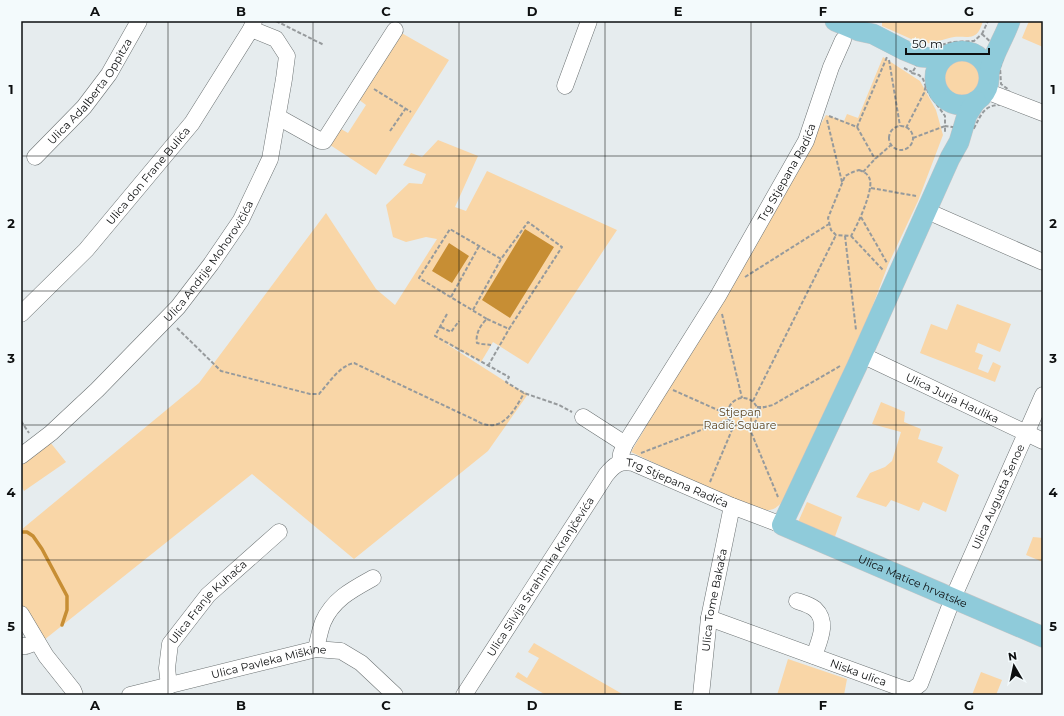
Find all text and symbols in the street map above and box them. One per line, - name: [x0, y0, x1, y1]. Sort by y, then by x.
- text: A: [89, 3, 101, 19]
- text: B: [236, 3, 246, 19]
- text: C: [381, 3, 391, 19]
- text: D: [527, 3, 538, 19]
- text: E: [674, 3, 683, 19]
- text: F: [819, 3, 827, 19]
- text: G: [964, 3, 974, 19]
- scale bar: [906, 30, 989, 56]
- street label: Ulica Adalberta Oppitza: [44, 36, 135, 147]
- text: 50 m: [912, 36, 943, 51]
- text: 1: [8, 81, 14, 97]
- text: 1: [1050, 81, 1056, 97]
- street label: Trg Stjepana Radića: [755, 122, 818, 224]
- street label: Ulica don Frane Bulića: [103, 124, 193, 228]
- street label: Ulica Andrije Mohorovičića: [160, 198, 256, 325]
- text: 2: [7, 215, 15, 231]
- text: 2: [1049, 215, 1057, 231]
- text: 3: [6, 350, 15, 366]
- text: 3: [1048, 350, 1057, 366]
- street label: Ulica Jurja Haulika: [903, 370, 1001, 426]
- park label: Stjepan Radić Square: [704, 405, 777, 432]
- street label: Ulica Augusta Šenoe: [968, 442, 1027, 552]
- street label: Trg Stjepana Radića: [625, 455, 731, 511]
- text: 4: [7, 484, 16, 500]
- text: 4: [1049, 484, 1058, 500]
- street label: Ulica Silvija Strahimira Kranjčevića: [484, 494, 597, 659]
- street label: Ulica Tome Bakača: [699, 547, 730, 652]
- street label: Ulica Matice hrvatske: [856, 551, 970, 611]
- street label: Ulica Franje Kuhača: [166, 557, 250, 647]
- text: 5: [7, 618, 15, 634]
- text: 5: [1049, 618, 1057, 634]
- street label: Ulica Pavleka Miškine: [210, 642, 327, 682]
- north arrow: [994, 646, 1034, 686]
- text: N: [1007, 649, 1018, 664]
- street label: Niska ulica: [828, 656, 889, 689]
- text: A: [89, 697, 101, 713]
- text: B: [236, 697, 246, 713]
- text: C: [381, 697, 391, 713]
- text: D: [527, 697, 538, 713]
- text: E: [674, 697, 683, 713]
- text: F: [819, 697, 827, 713]
- text: G: [964, 697, 974, 713]

